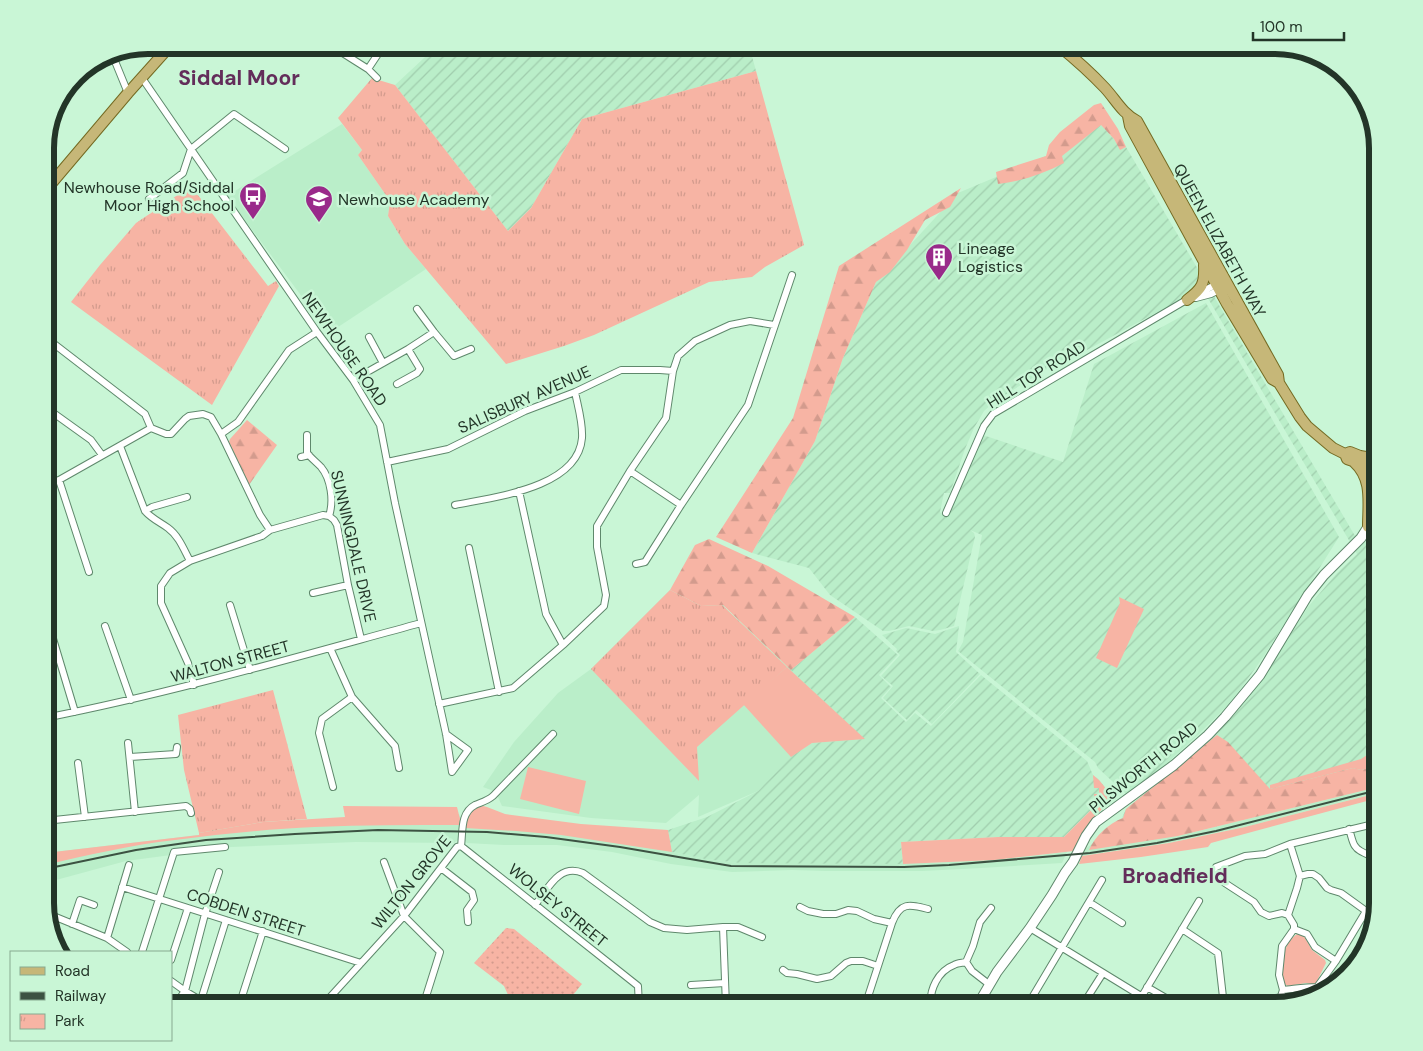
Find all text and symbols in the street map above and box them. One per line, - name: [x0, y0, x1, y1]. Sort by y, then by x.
- scale bar: [1253, 10, 1344, 42]
- text: 100 m: [1260, 17, 1303, 37]
- district label: Siddal Moor: [178, 64, 300, 92]
- street label: QUEEN ELIZABETH WAY: [1169, 160, 1271, 321]
- place label: Newhouse Road/Siddal Moor High School: [64, 177, 234, 216]
- bus stop icon: Newhouse Road/Siddal Moor High School: [238, 181, 268, 220]
- school or university icon: Newhouse Academy: [304, 184, 334, 223]
- place label: Newhouse Academy: [338, 189, 489, 210]
- place label: Lineage Logistics: [958, 238, 1023, 277]
- building icon: Lineage Logistics: [924, 242, 954, 281]
- street label: NEWHOUSE ROAD: [297, 288, 392, 410]
- street label: HILL TOP ROAD: [983, 336, 1090, 413]
- street label: SALISBURY AVENUE: [454, 361, 594, 438]
- street label: SUNNINGDALE DRIVE: [326, 468, 381, 624]
- street label: WALTON STREET: [168, 636, 292, 687]
- street label: PILSWORTH ROAD: [1085, 717, 1202, 818]
- street label: WILTON GROVE: [367, 831, 456, 934]
- street label: WOLSEY STREET: [504, 859, 612, 952]
- district label: Broadfield: [1122, 862, 1228, 890]
- street label: COBDEN STREET: [184, 883, 308, 942]
- legend: [10, 951, 172, 1041]
- text: Road: [55, 961, 90, 981]
- text: Railway: [55, 986, 107, 1006]
- text: Park: [55, 1011, 85, 1031]

